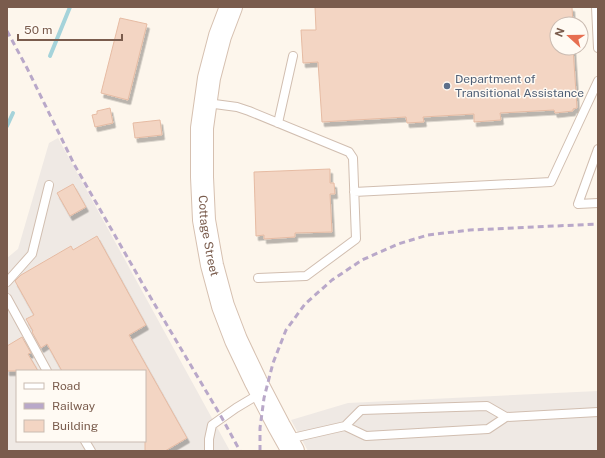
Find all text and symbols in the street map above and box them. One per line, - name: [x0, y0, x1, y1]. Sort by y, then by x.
- scale bar: [18, 16, 122, 42]
- north arrow: [549, 16, 589, 56]
- text: 50 m: [24, 23, 52, 37]
- text: N: [553, 26, 567, 39]
- place label: Department of Transitional Assistance: [455, 72, 584, 100]
- marker: Department of Transitional Assistance: [442, 81, 452, 91]
- street label: Cottage Street: [196, 195, 222, 278]
- legend: [16, 370, 146, 442]
- text: Road: [52, 379, 80, 393]
- text: Railway: [52, 399, 96, 413]
- text: Building: [52, 419, 98, 433]

